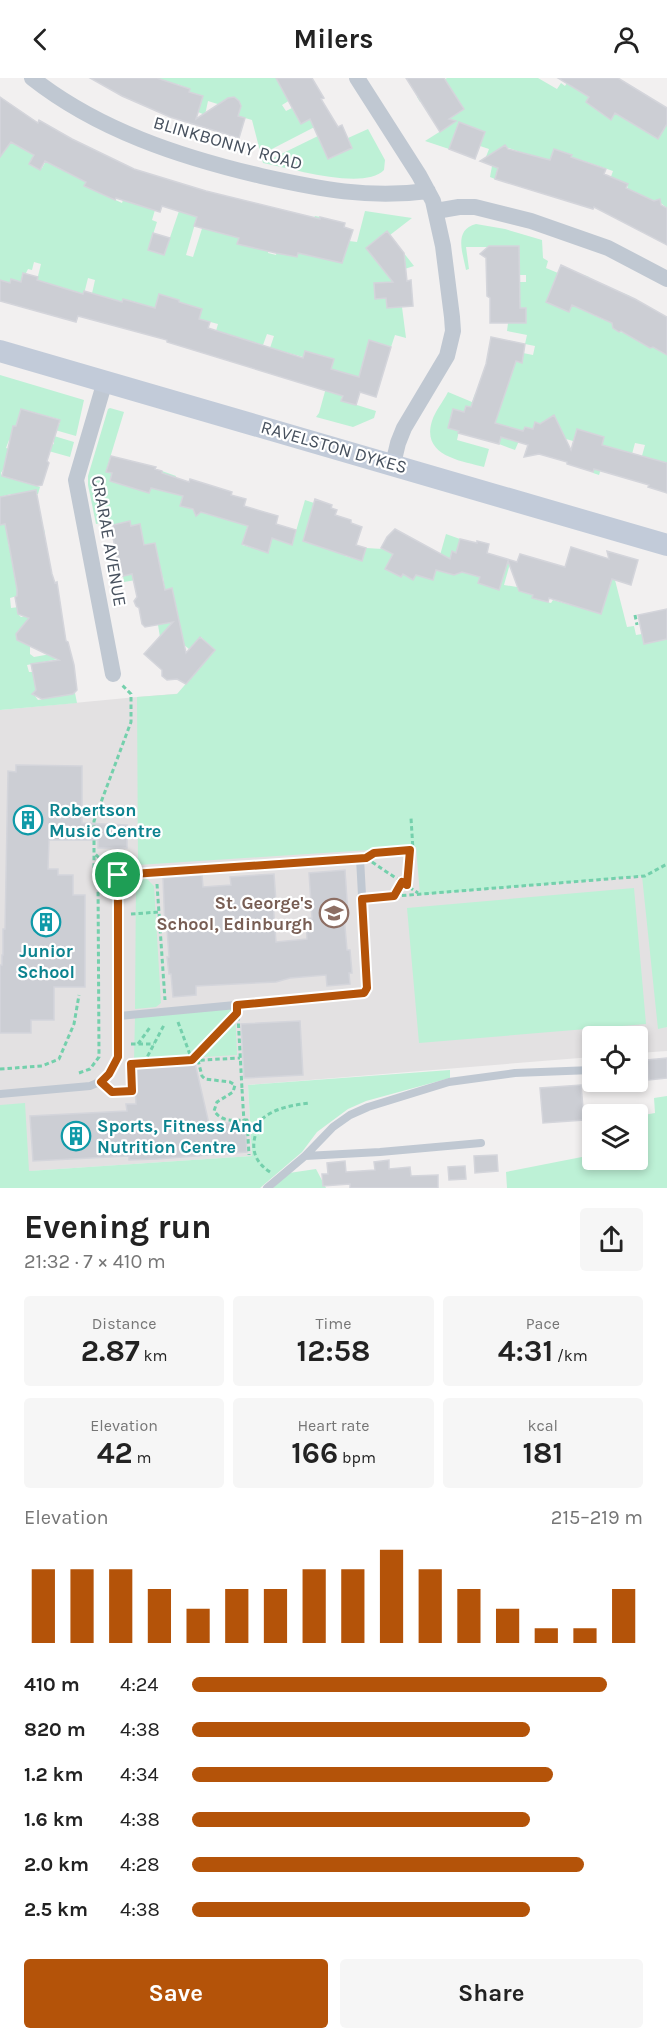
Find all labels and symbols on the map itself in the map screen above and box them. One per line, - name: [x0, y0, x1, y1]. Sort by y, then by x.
- street label: BLINKBONNY ROAD: [151, 111, 305, 175]
- street label: RAVELSTON DYKES: [258, 416, 410, 478]
- street label: CRARAE AVENUE: [87, 474, 131, 608]
- place label: Robertson Music Centre: [49, 799, 161, 842]
- building icon: Robertson Music Centre: [12, 804, 44, 836]
- pin: [92, 849, 143, 900]
- place label: St. George's School, Edinburgh: [156, 892, 313, 935]
- school or university icon: St. George's School, Edinburgh: [318, 897, 350, 929]
- building icon: Junior School: [30, 906, 62, 938]
- place label: Junior School: [17, 940, 75, 983]
- place label: Sports, Fitness And Nutrition Centre: [97, 1115, 263, 1158]
- building icon: Sports, Fitness And Nutrition Centre: [60, 1120, 92, 1152]

